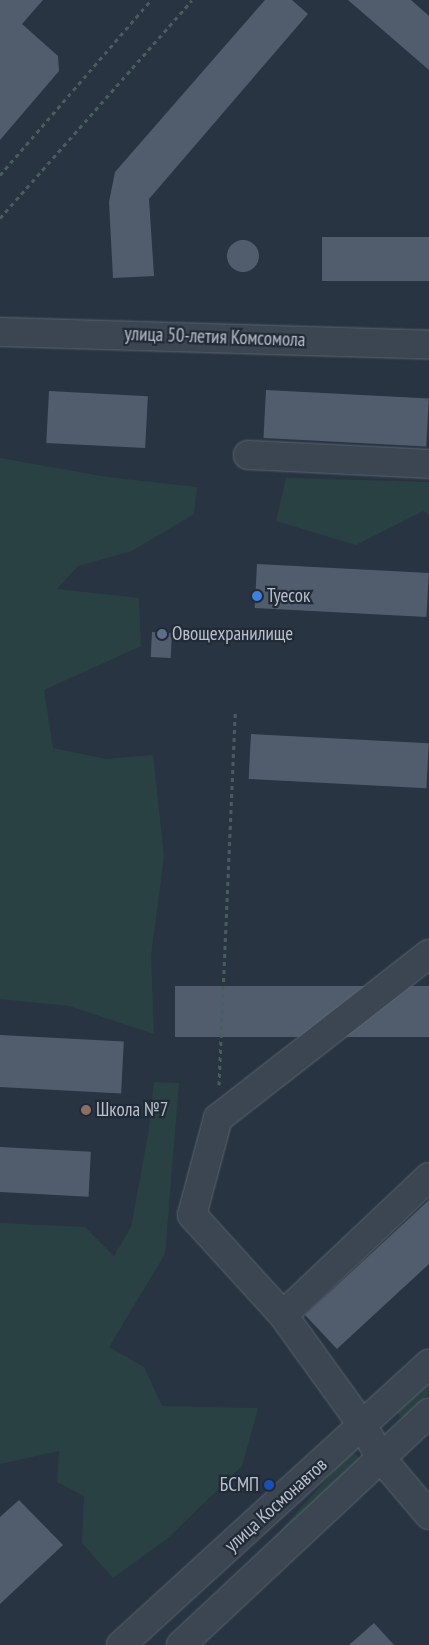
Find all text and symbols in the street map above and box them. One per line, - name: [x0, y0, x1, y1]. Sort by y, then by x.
- street label: улица 50-летия Комсомола: [124, 322, 306, 352]
- place label: Туесок: [267, 585, 310, 607]
- marker: Туесок: [251, 590, 263, 602]
- place label: Овощехранилище: [172, 623, 293, 645]
- marker: Овощехранилище: [156, 628, 168, 640]
- place label: Школа №7: [96, 1099, 168, 1121]
- marker: Школа №7: [80, 1104, 92, 1116]
- street label: улица Космонавтов: [220, 1453, 332, 1557]
- place label: БСМП: [220, 1474, 259, 1496]
- marker: БСМП: [263, 1479, 275, 1491]

